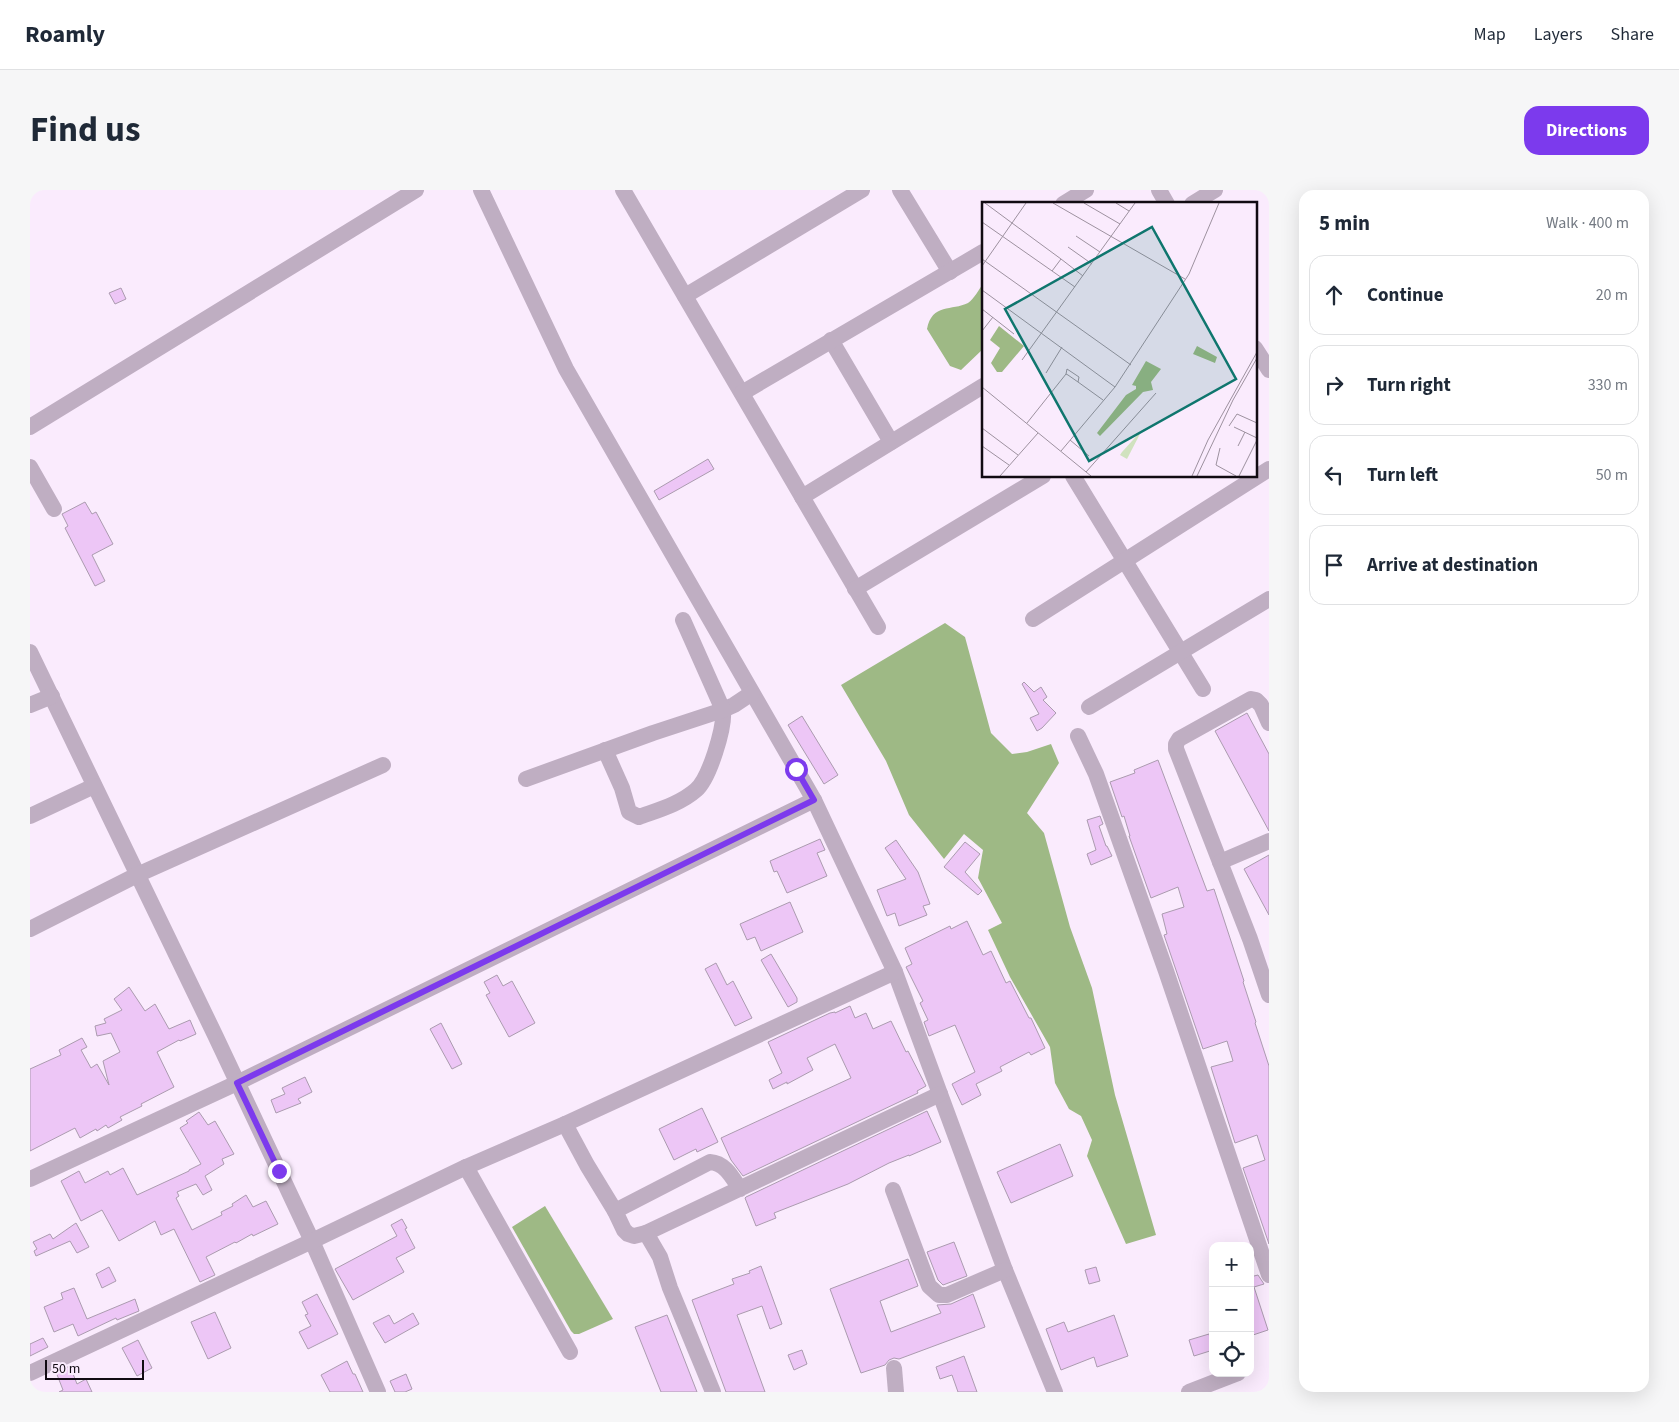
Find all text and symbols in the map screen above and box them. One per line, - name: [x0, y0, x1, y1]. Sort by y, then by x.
- text: Roamly: [25, 17, 105, 52]
- text: Map: [1474, 22, 1506, 47]
- text: Layers: [1534, 22, 1583, 47]
- text: Share: [1611, 22, 1654, 47]
- text: Find us: [30, 105, 140, 155]
- button: Directions: [1524, 106, 1649, 155]
- inset map: [982, 202, 1256, 478]
- text: 5 min: [1319, 208, 1370, 238]
- text: Walk · 400 m: [1546, 212, 1629, 234]
- icon: ahead: [1320, 281, 1348, 309]
- text: Continue: [1367, 282, 1444, 309]
- text: 20 m: [1596, 284, 1628, 306]
- icon: right: [1320, 371, 1348, 399]
- text: Turn right: [1367, 372, 1451, 399]
- text: 330 m: [1588, 374, 1628, 396]
- icon: left: [1320, 461, 1348, 489]
- text: Turn left: [1367, 462, 1438, 489]
- text: 50 m: [1596, 464, 1628, 486]
- icon: arrive: [1320, 551, 1348, 579]
- text: Arrive at destination: [1367, 552, 1538, 579]
- route start: [785, 758, 808, 781]
- route end: [268, 1160, 291, 1183]
- map controls: [1209, 1242, 1254, 1377]
- button: +: [1209, 1242, 1254, 1287]
- button: −: [1209, 1287, 1254, 1332]
- button: locate: [1209, 1332, 1254, 1377]
- scale bar: [45, 1357, 144, 1380]
- text: 50 m: [52, 1359, 80, 1379]

